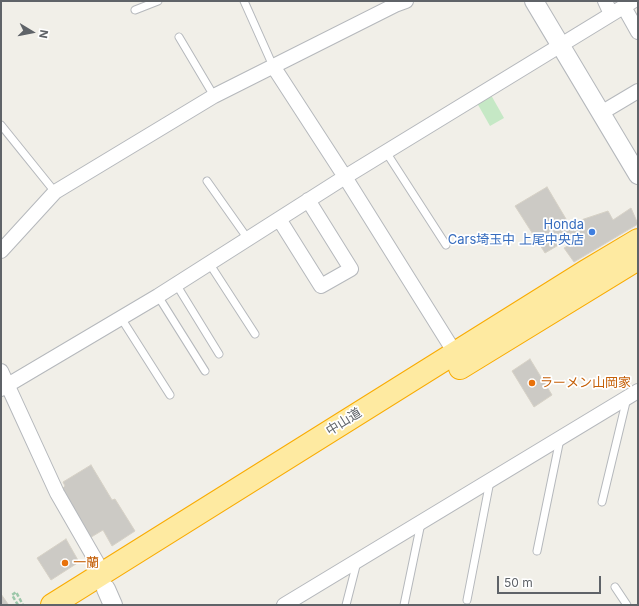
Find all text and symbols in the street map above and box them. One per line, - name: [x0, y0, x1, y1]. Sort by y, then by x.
- north arrow: [12, 12, 52, 52]
- text: N: [36, 29, 51, 39]
- place label: Honda Cars埼玉中 上尾中央店: [448, 217, 584, 248]
- marker: Honda Cars埼玉中 上尾中央店: [587, 227, 597, 237]
- place label: ラーメン山岡家: [540, 375, 631, 391]
- marker: ラーメン山岡家: [527, 378, 537, 388]
- street label: 中山道: [323, 405, 365, 439]
- place label: 一蘭: [73, 555, 99, 571]
- marker: 一蘭: [60, 558, 70, 568]
- scale bar: [499, 568, 603, 594]
- text: 50 m: [504, 575, 533, 590]

